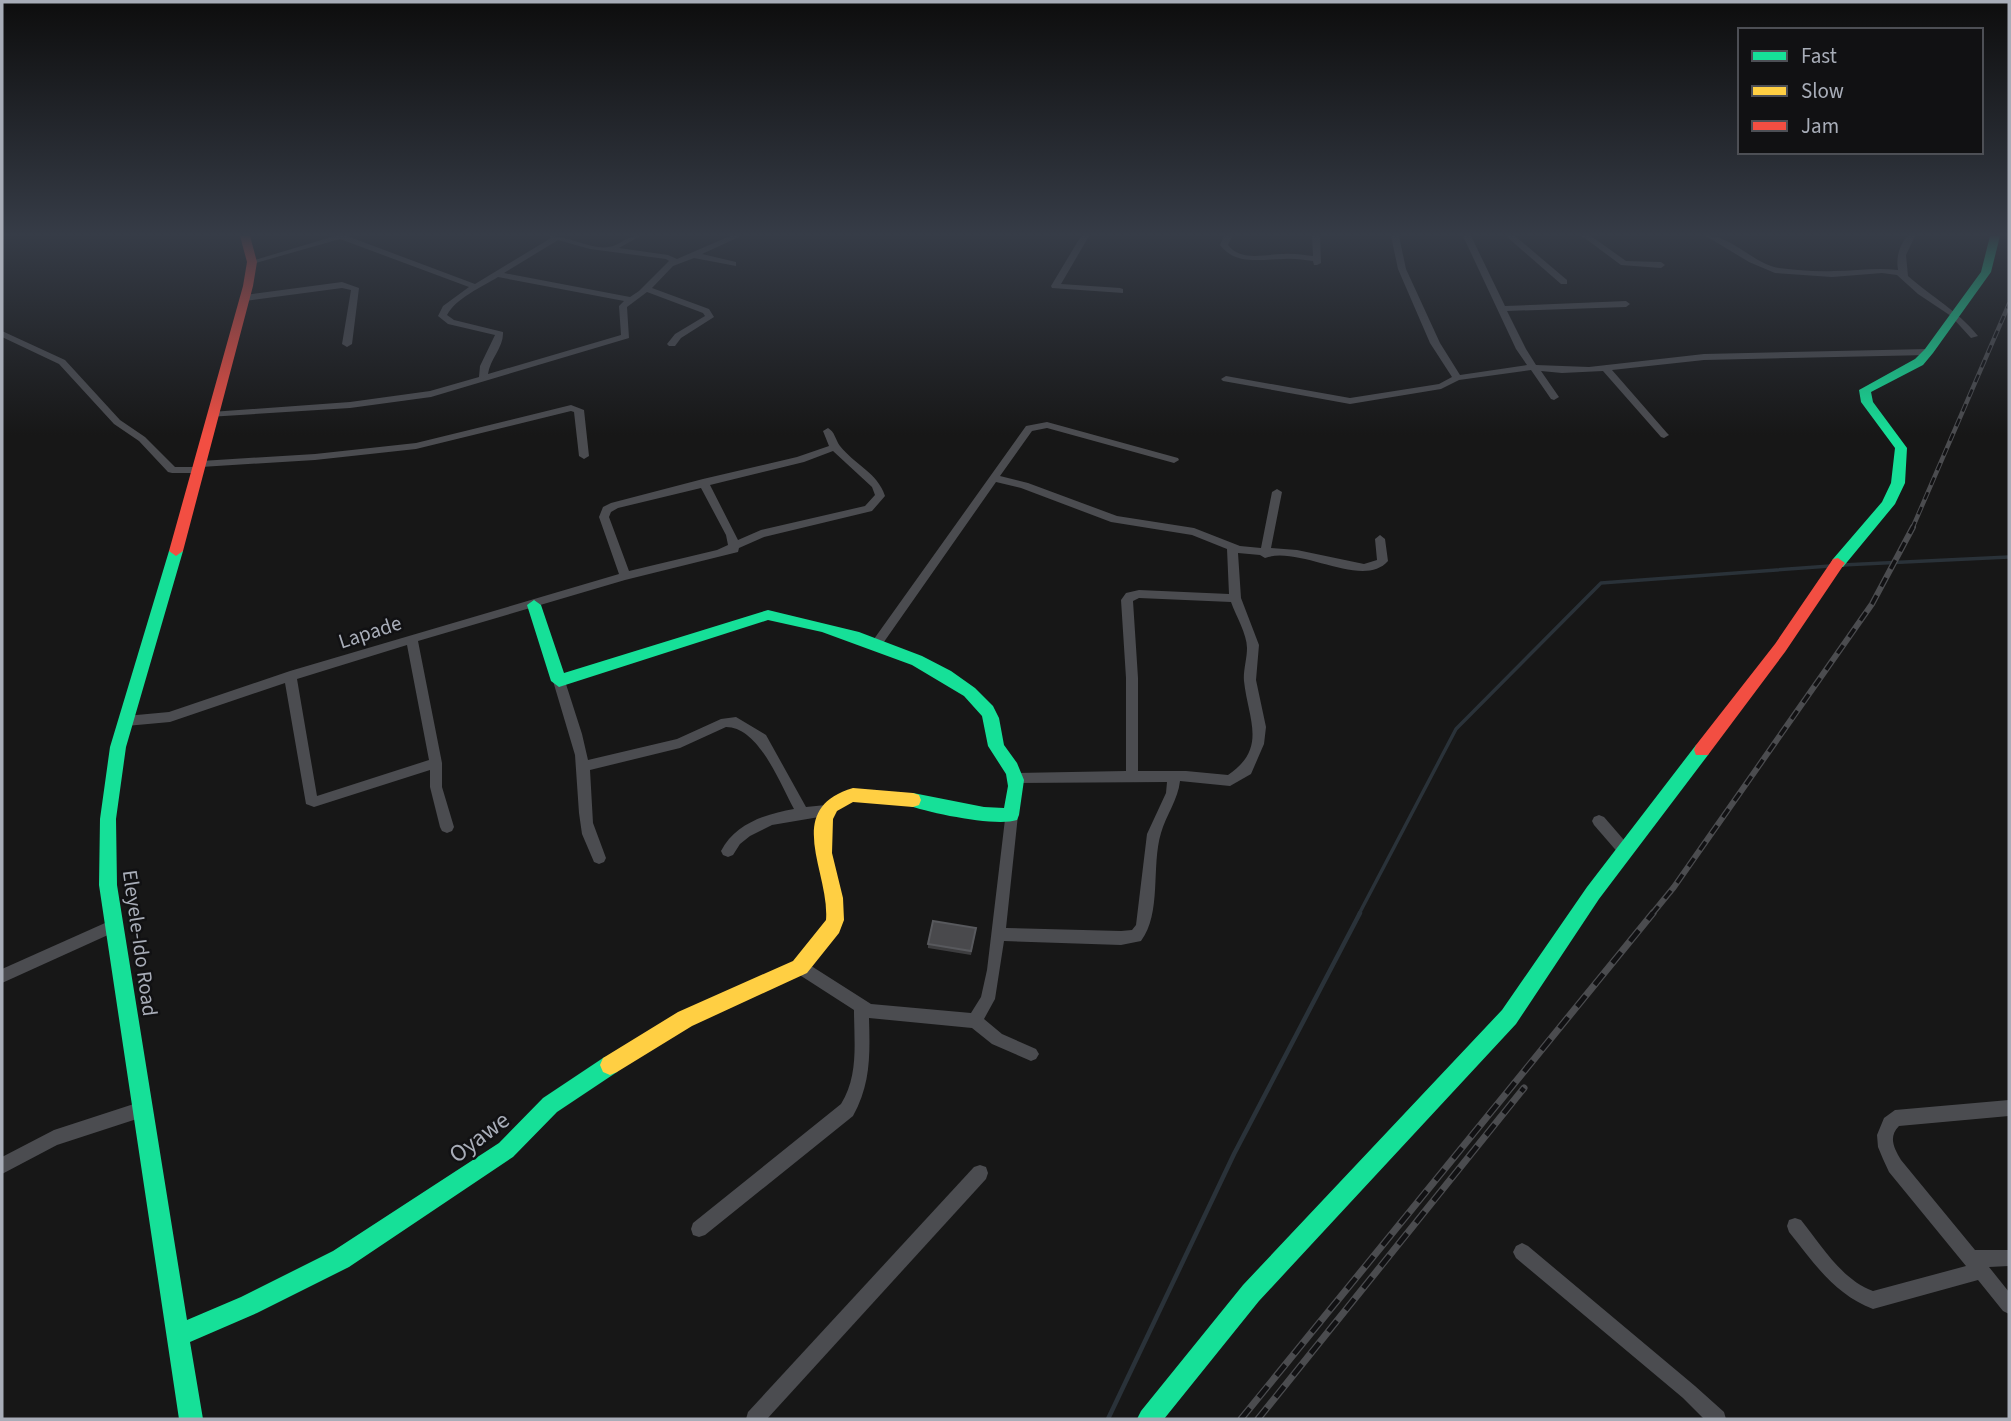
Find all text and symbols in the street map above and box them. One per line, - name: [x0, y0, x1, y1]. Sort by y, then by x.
- legend: [1738, 28, 1983, 154]
- text: Fast: [1801, 41, 1837, 71]
- text: Slow: [1801, 76, 1844, 106]
- text: Jam: [1801, 111, 1839, 141]
- street label: Lapade: [335, 608, 405, 656]
- street label: Eleyele-Ido Road: [115, 868, 165, 1018]
- street label: Oyawe: [442, 1103, 517, 1172]

